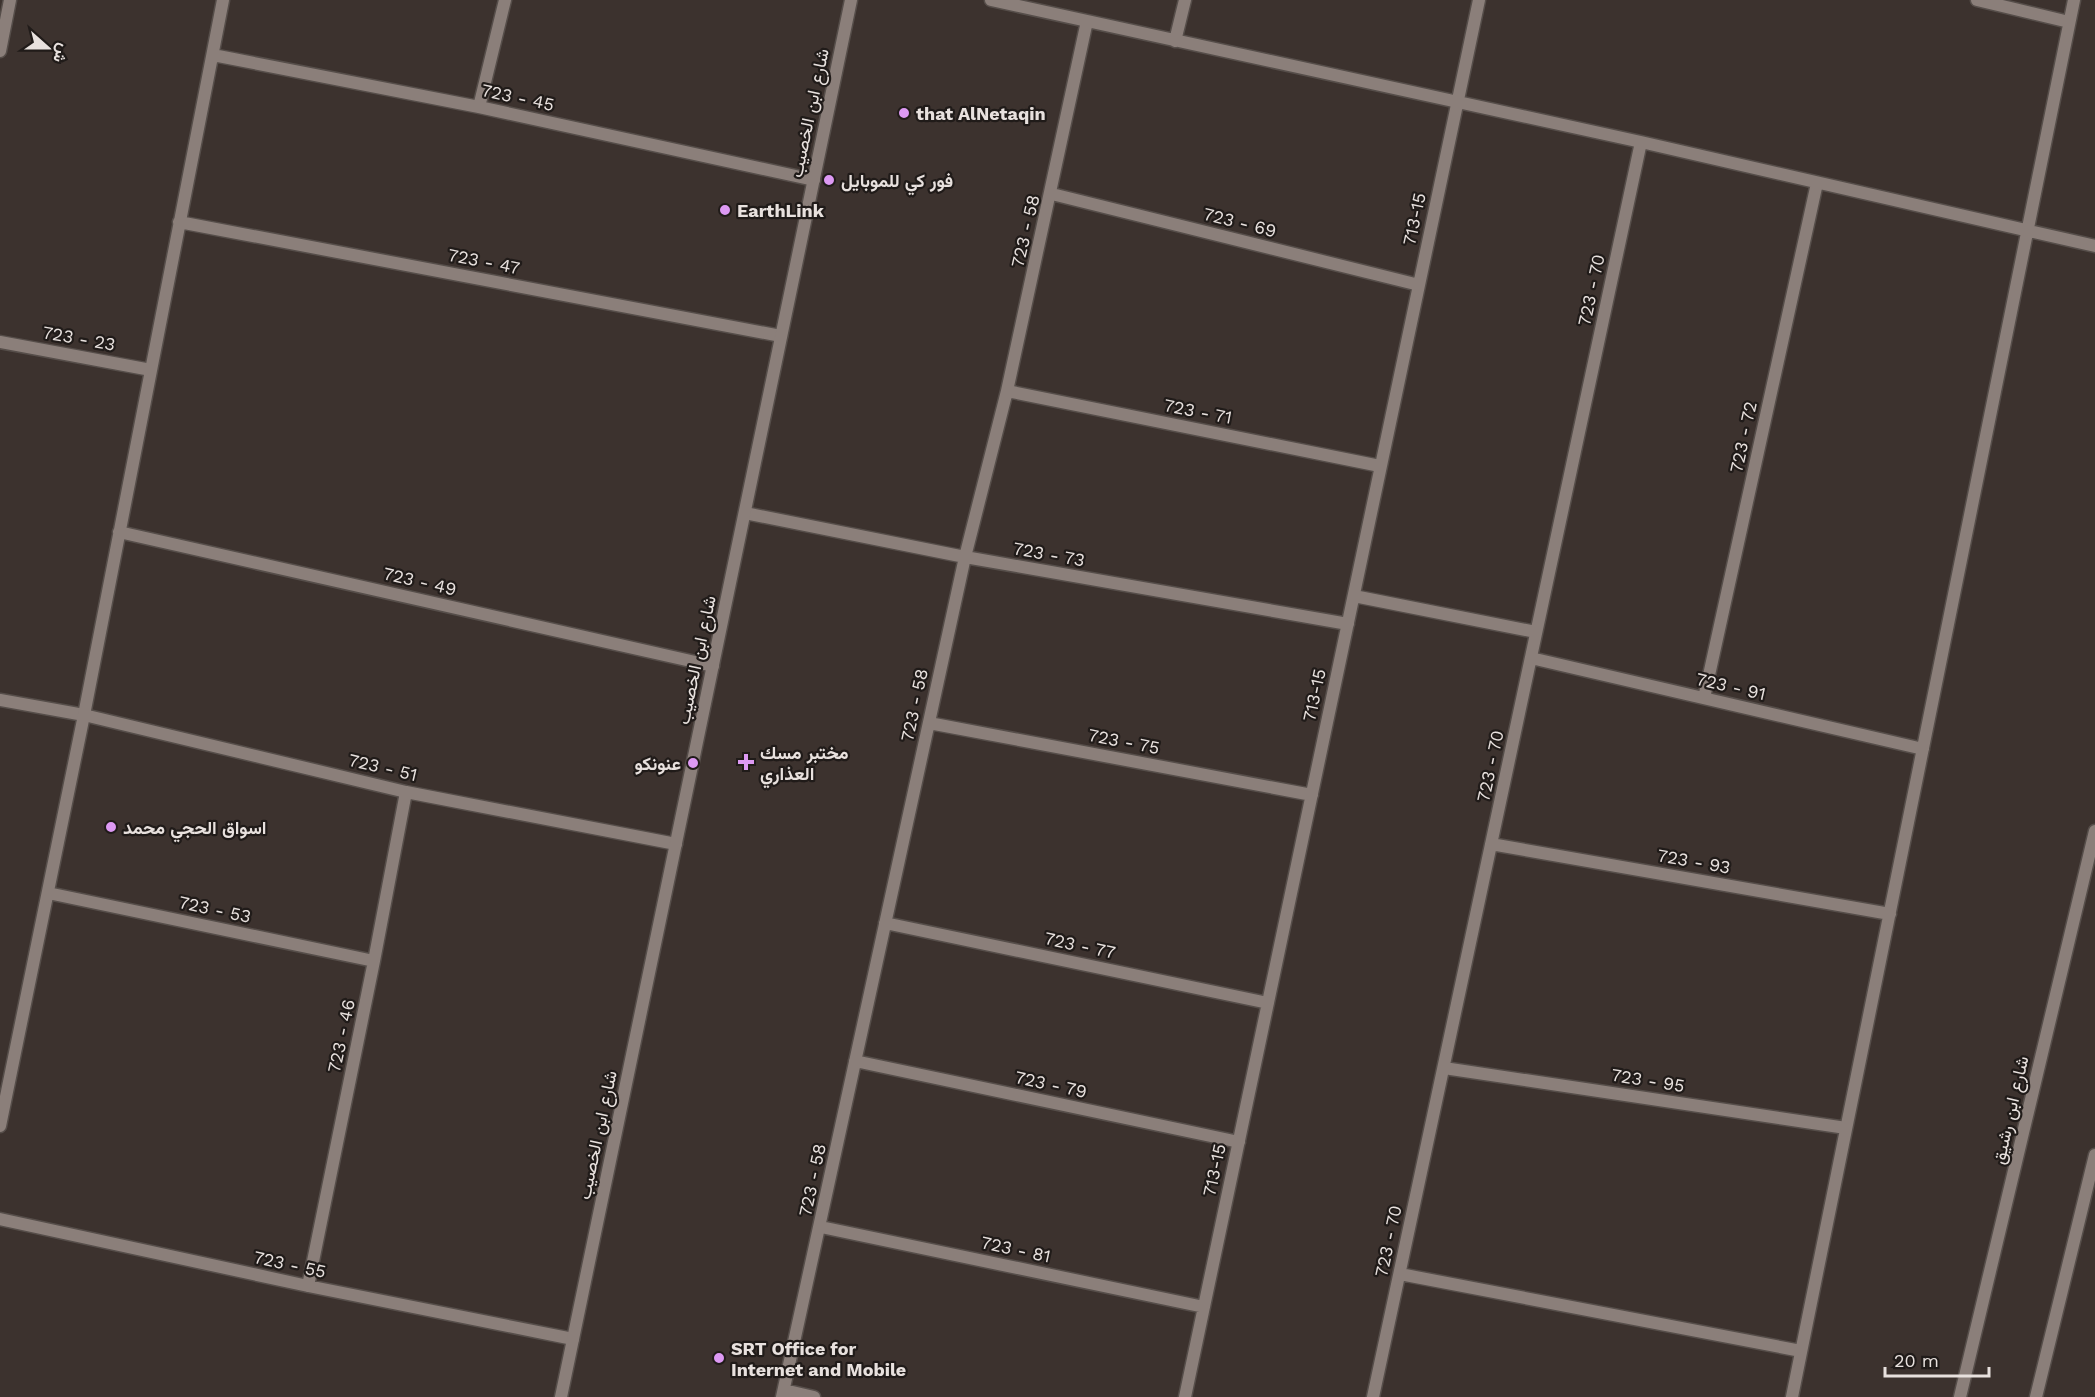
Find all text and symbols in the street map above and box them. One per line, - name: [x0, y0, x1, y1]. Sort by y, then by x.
- north arrow: [18, 18, 78, 78]
- text: ش: [49, 41, 74, 66]
- street label: شارع ابن الخصيب: [785, 47, 835, 180]
- street label: 723 - 45: [480, 79, 556, 115]
- place label: that AlNetaqin: [916, 103, 1046, 124]
- marker: that AlNetaqin: [897, 106, 911, 120]
- place label: فور كي للموبايل: [841, 170, 953, 196]
- marker: فور كي للموبايل: [822, 173, 836, 187]
- street label: 713-15: [1398, 191, 1430, 247]
- street label: 723 - 58: [1006, 193, 1044, 269]
- place label: EarthLink: [737, 200, 825, 221]
- marker: EarthLink: [718, 203, 732, 217]
- street label: 723 - 69: [1201, 203, 1279, 241]
- street label: 723 - 47: [446, 244, 522, 278]
- street label: 723 - 70: [1573, 252, 1609, 328]
- street label: 723 - 23: [41, 321, 117, 355]
- street label: 723 - 71: [1162, 394, 1234, 428]
- street label: 723 - 72: [1725, 399, 1761, 475]
- street label: 723 - 73: [1012, 537, 1086, 571]
- street label: 723 - 49: [381, 562, 459, 600]
- street label: شارع ابن الخصيب: [672, 594, 722, 727]
- street label: 723 - 58: [896, 667, 932, 743]
- street label: 713-15: [1298, 667, 1330, 723]
- street label: 723 - 91: [1694, 668, 1768, 704]
- street label: 723 - 75: [1086, 724, 1162, 758]
- street label: 723 - 70: [1472, 728, 1508, 804]
- place label: مختبر مسك العذاري: [760, 742, 849, 789]
- street label: 723 - 51: [347, 749, 419, 785]
- place label: عنونكو: [635, 753, 681, 775]
- marker: مختبر مسك العذاري: [737, 753, 755, 771]
- marker: عنونكو: [686, 756, 700, 770]
- place label: اسواق الحجي محمد: [123, 817, 267, 843]
- marker: اسواق الحجي محمد: [104, 820, 118, 834]
- street label: 723 - 93: [1656, 844, 1732, 878]
- street label: 723 - 53: [177, 891, 253, 927]
- street label: 723 - 77: [1043, 927, 1117, 963]
- street label: 723 - 46: [323, 997, 359, 1075]
- street label: شارع ابن رشيق: [1987, 1054, 2035, 1167]
- street label: 723 - 95: [1610, 1064, 1686, 1096]
- street label: 723 - 79: [1013, 1066, 1089, 1102]
- street label: شارع ابن الخصيب: [573, 1069, 623, 1202]
- street label: 723 - 58: [794, 1142, 830, 1218]
- street label: 713-15: [1198, 1142, 1230, 1198]
- street label: 723 - 70: [1370, 1203, 1406, 1279]
- street label: 723 - 81: [979, 1231, 1053, 1267]
- street label: 723 - 55: [252, 1246, 328, 1282]
- place label: SRT Office for Internet and Mobile: [731, 1338, 906, 1380]
- scale bar: [1885, 1340, 1988, 1378]
- text: 20 m: [1894, 1350, 1939, 1371]
- marker: SRT Office for Internet and Mobile: [712, 1351, 726, 1365]

